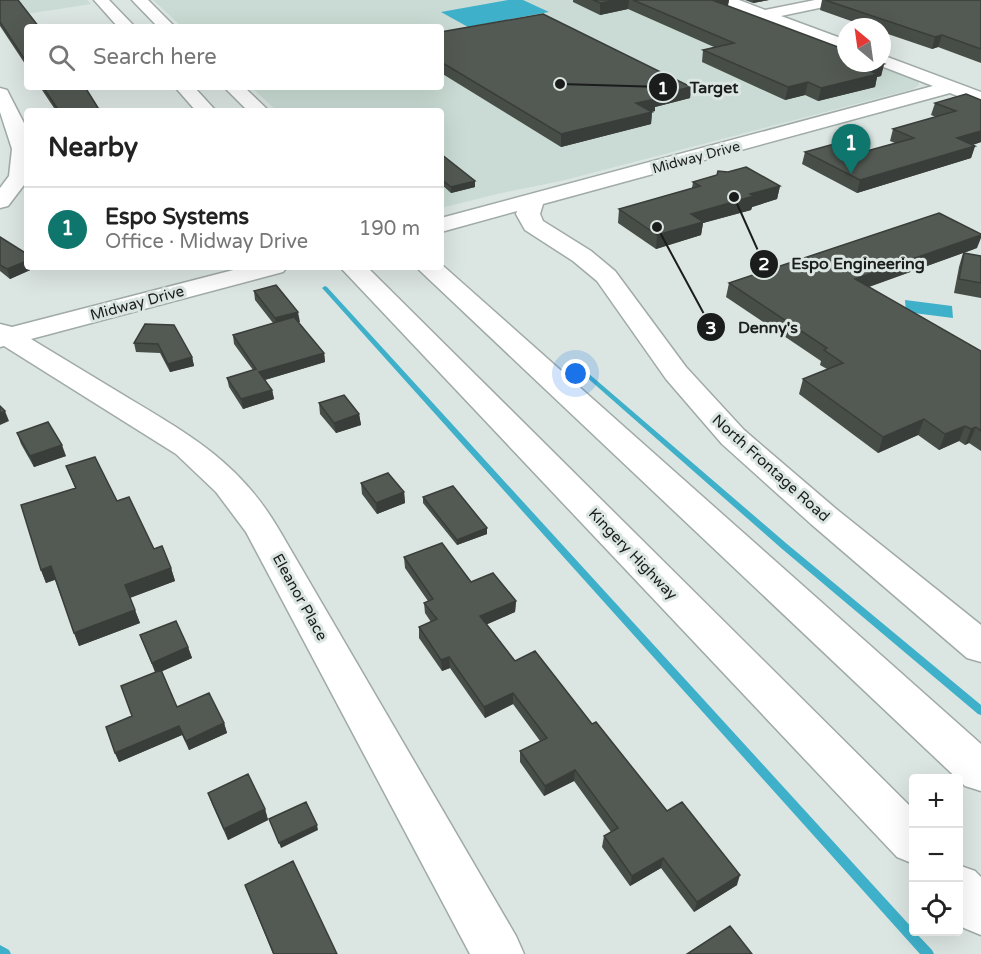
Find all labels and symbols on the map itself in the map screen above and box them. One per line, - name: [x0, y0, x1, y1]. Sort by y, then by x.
- north arrow: [837, 18, 891, 72]
- callout: Target: [648, 70, 751, 104]
- text: 1: [657, 77, 669, 99]
- text: Target: [689, 78, 739, 98]
- pin: 1: [832, 124, 870, 174]
- street label: Midway Drive: [650, 138, 742, 177]
- callout: Espo Engineering: [749, 247, 937, 281]
- text: 2: [758, 253, 770, 275]
- text: Espo Engineering: [791, 254, 925, 274]
- street label: Midway Drive: [88, 282, 186, 324]
- callout: Denny's: [696, 310, 810, 344]
- text: 3: [705, 317, 717, 339]
- text: Denny's: [738, 318, 798, 338]
- your location: [561, 359, 590, 388]
- street label: North Frontage Road: [709, 411, 833, 525]
- street label: Kingery Highway: [585, 505, 681, 603]
- street label: Eleanor Place: [269, 550, 331, 644]

